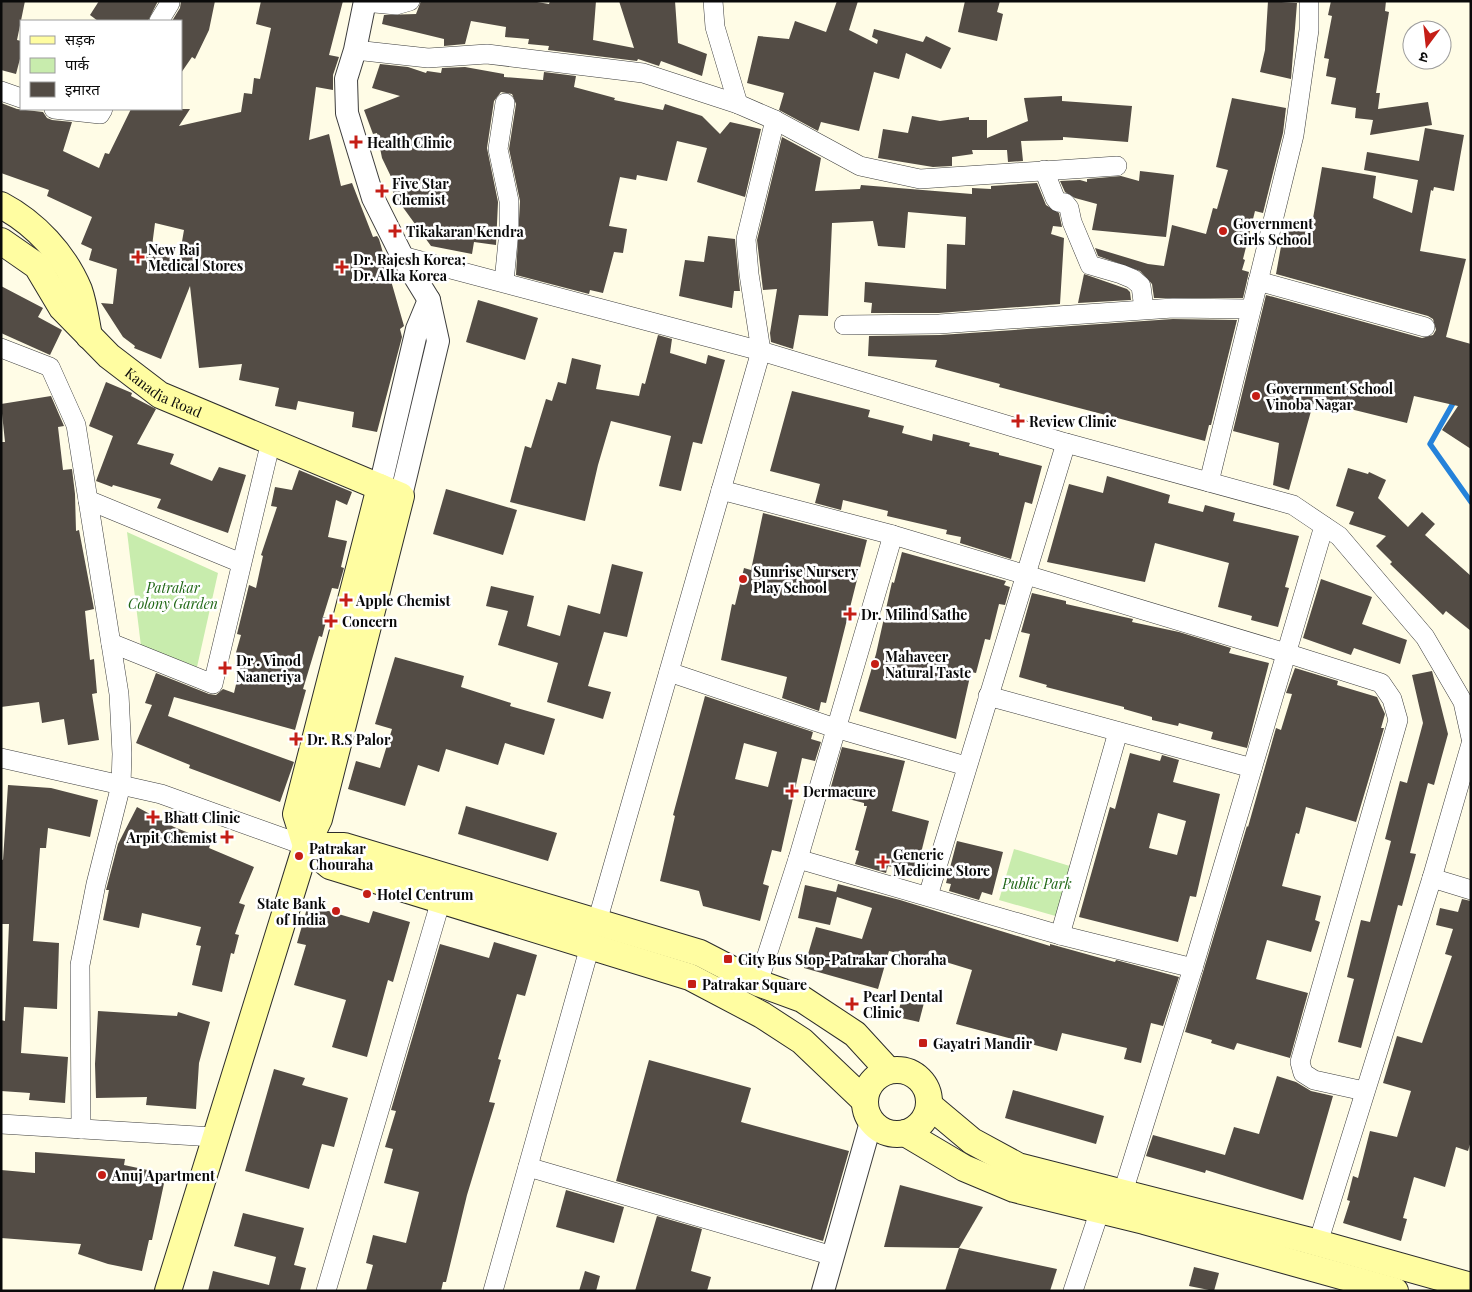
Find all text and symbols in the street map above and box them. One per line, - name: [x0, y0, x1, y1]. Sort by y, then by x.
- legend: [20, 20, 182, 110]
- north arrow: [1402, 20, 1452, 70]
- text: सड़क: [65, 29, 95, 49]
- text: उ: [1416, 48, 1430, 68]
- text: पार्क: [65, 54, 89, 74]
- text: इमारत: [65, 79, 100, 99]
- place label: Health Clinic: [367, 133, 452, 152]
- marker: Health Clinic: [349, 135, 363, 149]
- place label: Five Star Chemist: [392, 174, 449, 209]
- marker: Five Star Chemist: [376, 185, 388, 197]
- place label: Government Girls School: [1233, 214, 1313, 249]
- place label: Tikakaran Kendra: [406, 222, 524, 241]
- marker: Tikakaran Kendra: [388, 224, 402, 238]
- marker: Government Girls School: [1217, 225, 1229, 237]
- place label: New Raj Medical Stores: [148, 240, 243, 275]
- place label: Dr. Rajesh Korea; Dr. Alka Korea: [353, 250, 466, 285]
- marker: New Raj Medical Stores: [132, 251, 144, 263]
- marker: Dr. Rajesh Korea; Dr. Alka Korea: [335, 260, 349, 274]
- street label: Kanadia Road: [122, 363, 205, 421]
- place label: Government School Vinoba Nagar: [1265, 379, 1394, 414]
- marker: Government School Vinoba Nagar: [1250, 390, 1262, 402]
- place label: Review Clinic: [1029, 412, 1117, 431]
- marker: Review Clinic: [1011, 414, 1025, 428]
- place label: Sunrise Nursery Play School: [753, 562, 859, 597]
- marker: Sunrise Nursery Play School: [737, 573, 749, 585]
- park label: Patrakar Colony Garden: [128, 578, 218, 613]
- place label: Apple Chemist: [355, 591, 451, 610]
- marker: Apple Chemist: [340, 594, 352, 606]
- place label: Dr. Milind Sathe: [861, 605, 967, 624]
- marker: Dr. Milind Sathe: [843, 607, 857, 621]
- place label: Concern: [342, 612, 398, 631]
- marker: Concern: [324, 614, 338, 628]
- place label: Mahaveer Natural Taste: [885, 647, 971, 682]
- place label: Dr . Vinod Naaneriya: [236, 651, 302, 686]
- marker: Mahaveer Natural Taste: [869, 658, 881, 670]
- marker: Dr . Vinod Naaneriya: [218, 661, 232, 675]
- place label: Dr. R.S Palor: [307, 730, 391, 749]
- marker: Dr. R.S Palor: [289, 732, 303, 746]
- place label: Dermacure: [803, 782, 876, 801]
- marker: Dermacure: [785, 784, 799, 798]
- place label: Bhatt Clinic: [164, 808, 240, 827]
- marker: Bhatt Clinic: [146, 810, 160, 824]
- place label: Arpit Chemist: [125, 828, 217, 847]
- marker: Arpit Chemist: [221, 831, 233, 843]
- place label: Patrakar Chouraha: [309, 839, 374, 874]
- place label: Generic Medicine Store: [893, 845, 990, 880]
- marker: Patrakar Chouraha: [293, 850, 305, 862]
- marker: Generic Medicine Store: [877, 856, 889, 868]
- park label: Public Park: [1001, 874, 1072, 893]
- place label: Hotel Centrum: [377, 885, 474, 904]
- marker: Hotel Centrum: [361, 888, 373, 900]
- place label: State Bank of India: [257, 894, 327, 929]
- marker: State Bank of India: [330, 905, 342, 917]
- place label: City Bus Stop-Patrakar Choraha: [738, 950, 947, 969]
- marker: City Bus Stop-Patrakar Choraha: [722, 953, 734, 965]
- place label: Patrakar Square: [702, 975, 807, 994]
- marker: Patrakar Square: [686, 978, 698, 990]
- place label: Pearl Dental Clinic: [863, 987, 943, 1022]
- marker: Pearl Dental Clinic: [845, 997, 859, 1011]
- place label: Gayatri Mandir: [933, 1034, 1032, 1053]
- marker: Gayatri Mandir: [917, 1037, 929, 1049]
- place label: Anuj Apartment: [111, 1166, 215, 1185]
- marker: Anuj Apartment: [96, 1169, 108, 1181]

